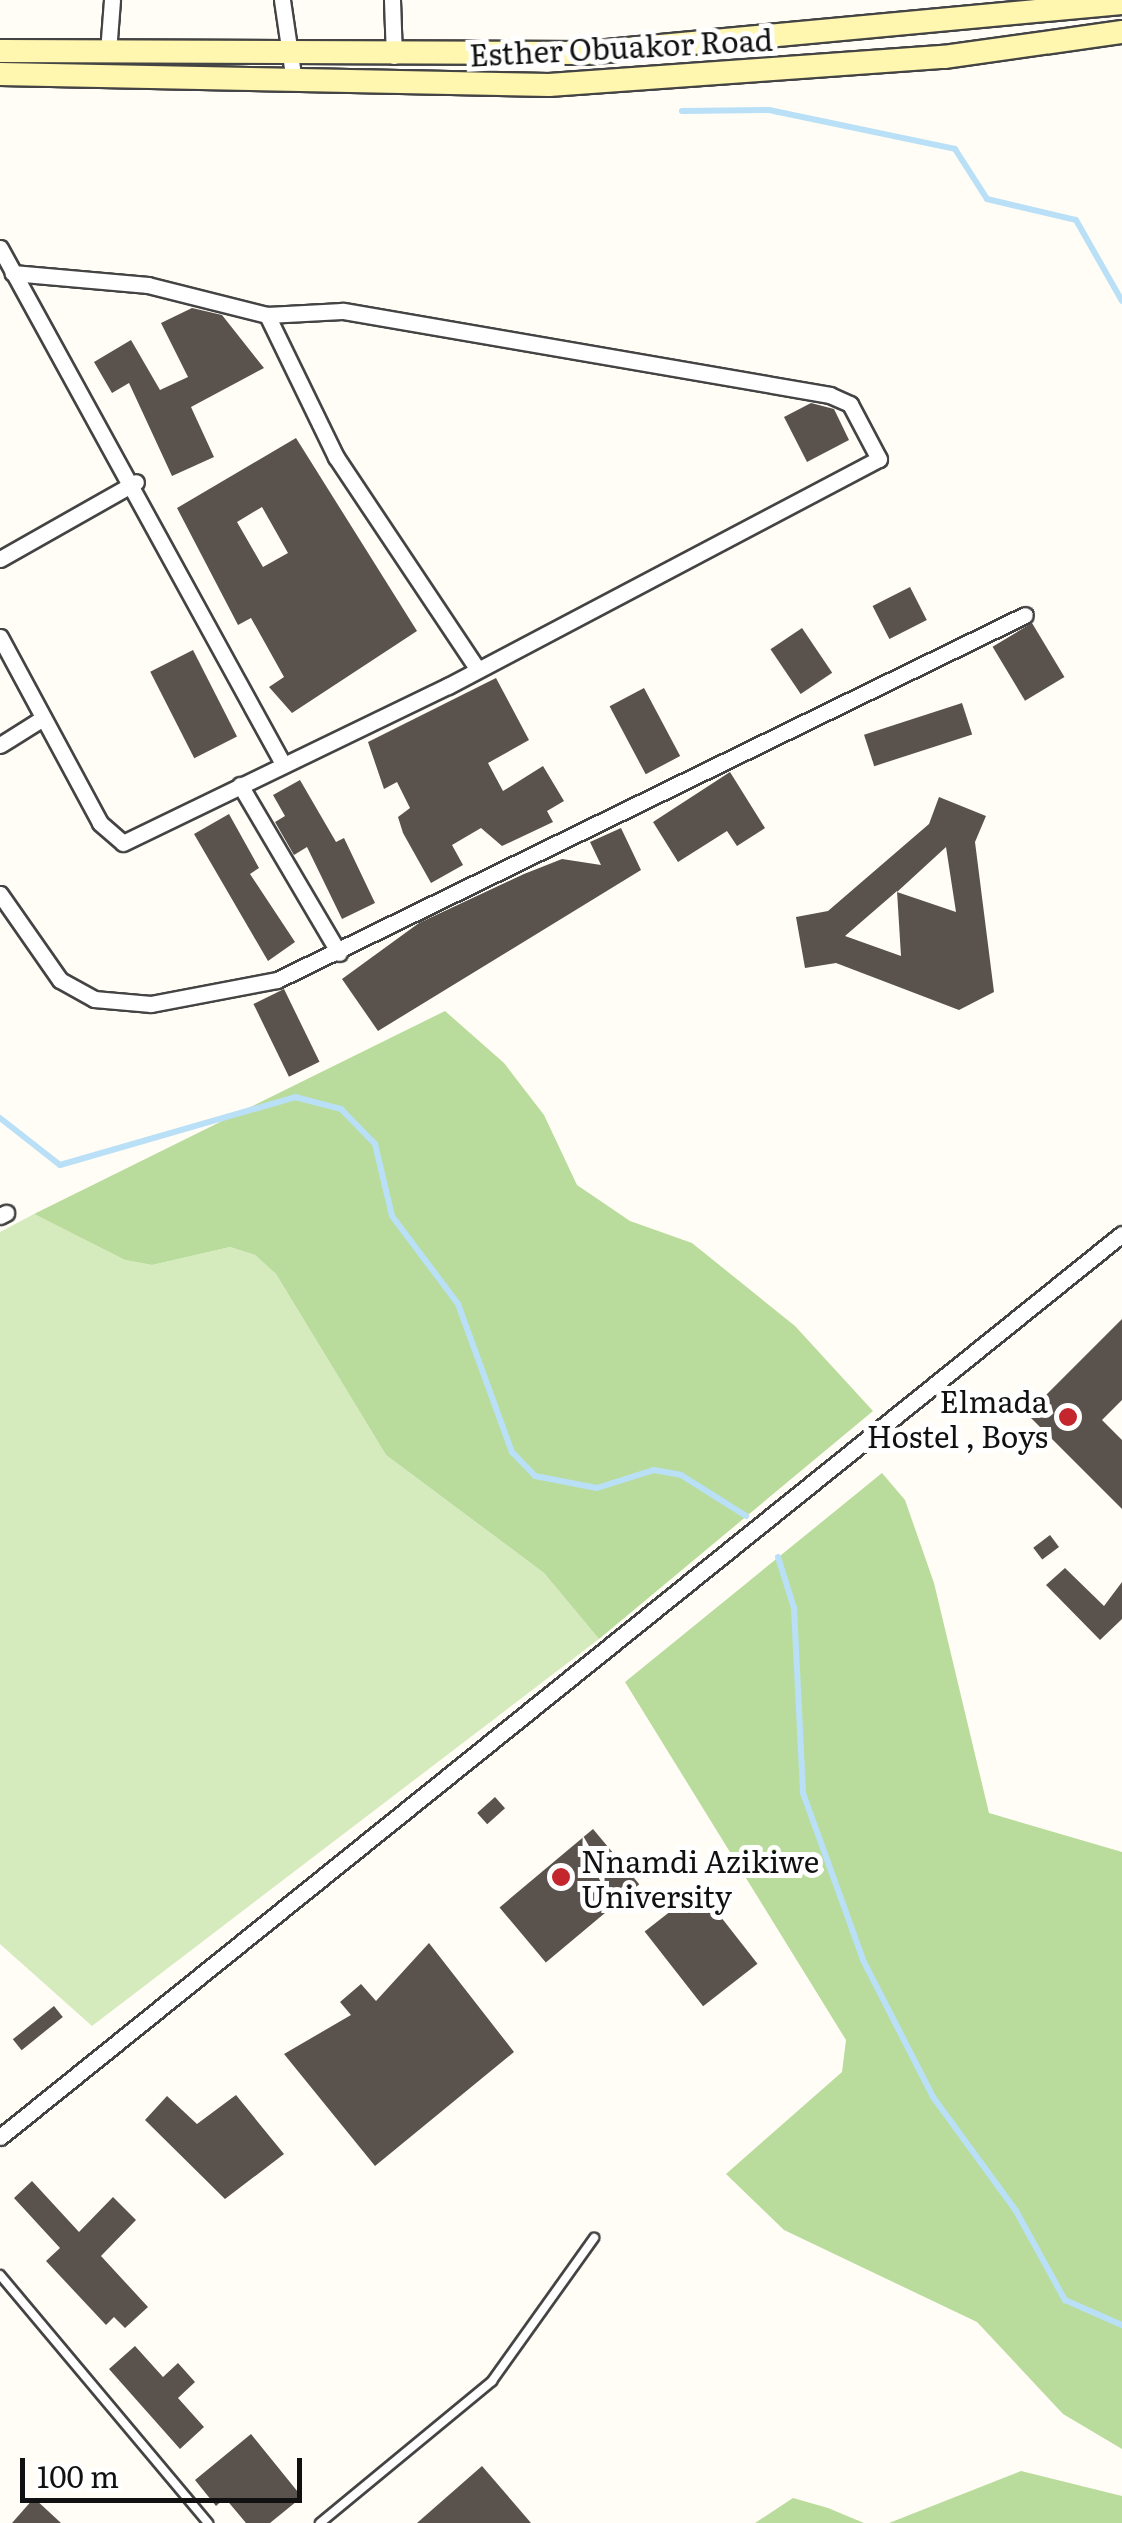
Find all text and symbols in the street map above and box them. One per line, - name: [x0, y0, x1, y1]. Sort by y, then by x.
- street label: Esther Obuakor Road: [468, 20, 774, 72]
- place label: Elmada Hostel , Boys: [867, 1382, 1048, 1452]
- marker: Elmada Hostel , Boys: [1057, 1406, 1079, 1428]
- place label: Nnamdi Azikiwe University: [581, 1842, 819, 1912]
- marker: Nnamdi Azikiwe University: [550, 1866, 572, 1888]
- scale bar: [25, 2438, 308, 2500]
- text: 100 m: [37, 2453, 119, 2497]

